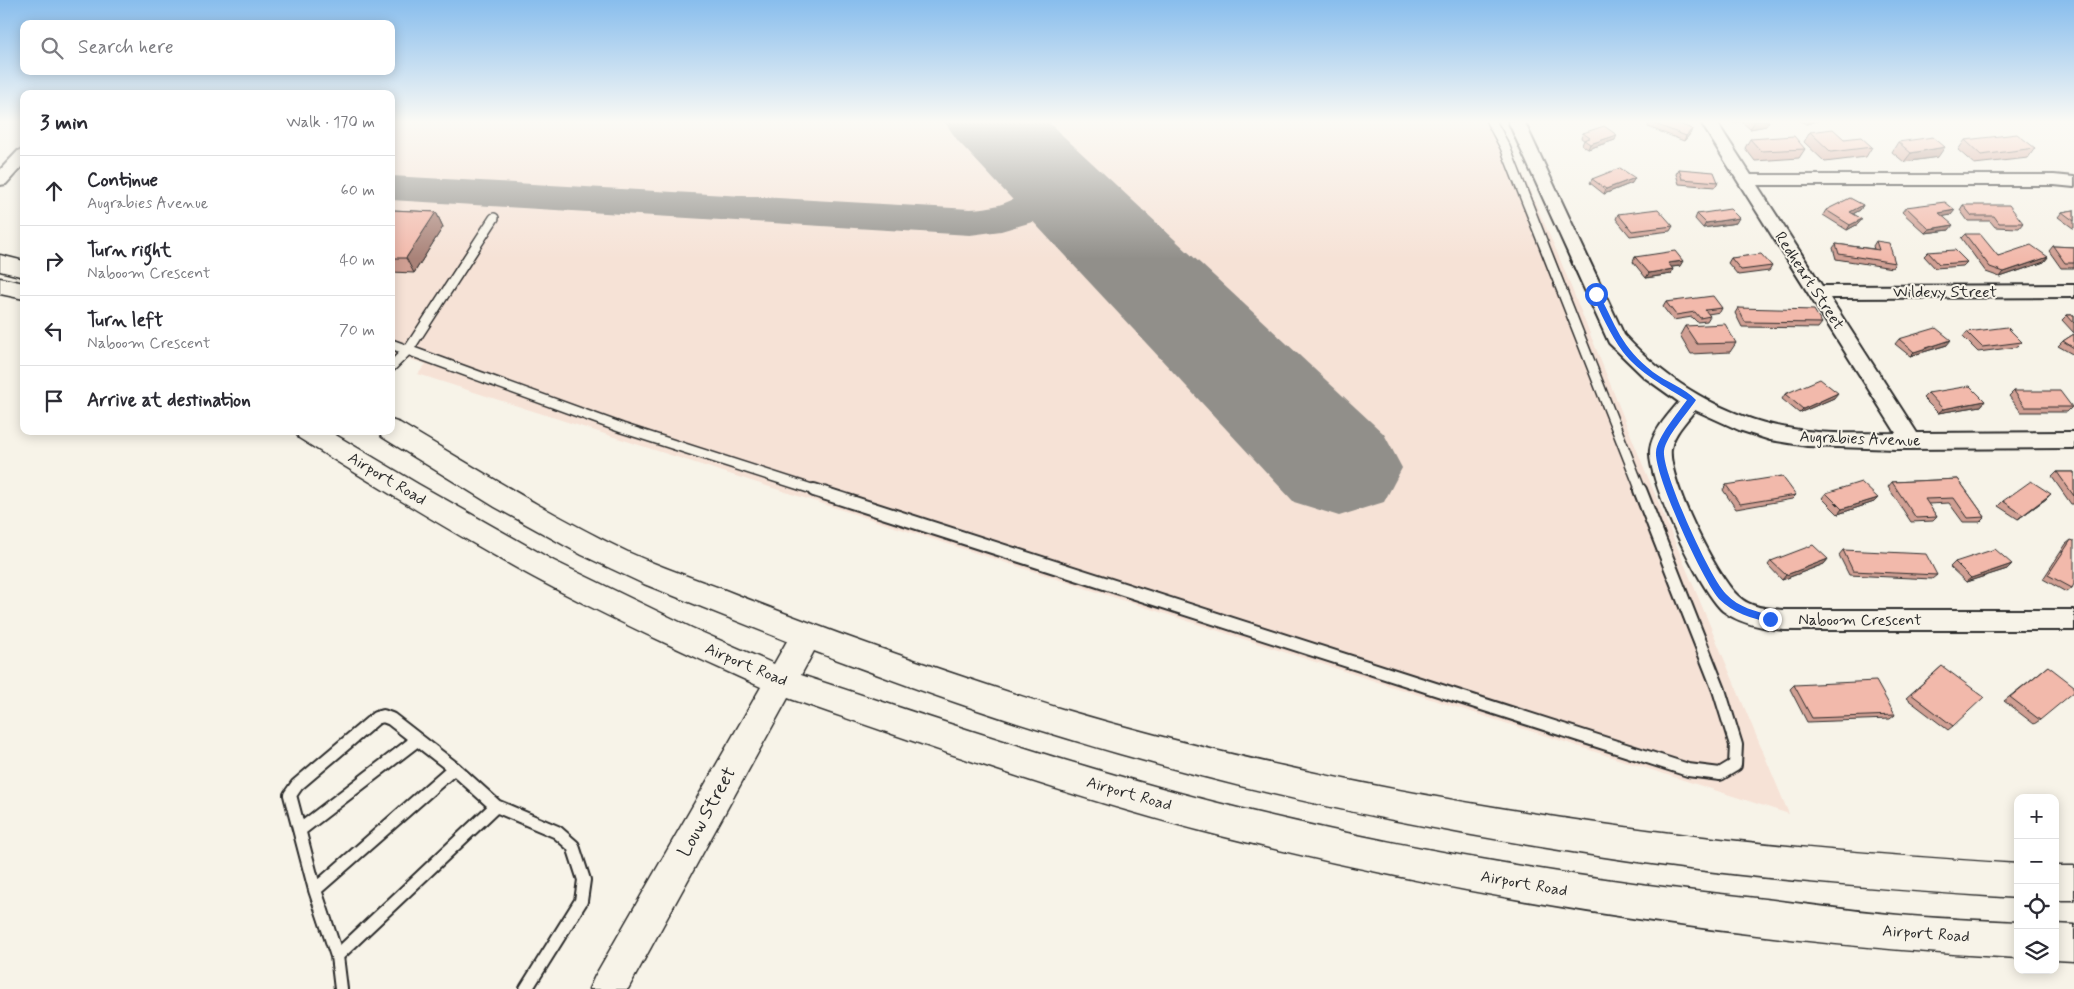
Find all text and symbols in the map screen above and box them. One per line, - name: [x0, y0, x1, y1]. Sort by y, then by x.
- search box: [20, 20, 395, 75]
- icon: search: [38, 34, 66, 62]
- text: Search here: [78, 35, 174, 60]
- text: 3 min: [40, 109, 88, 137]
- text: Walk · 170 m: [286, 112, 375, 133]
- text: Continue: [87, 168, 158, 193]
- icon: ahead: [40, 177, 68, 205]
- text: 60 m: [341, 180, 375, 201]
- text: Augrabies Avenue: [87, 193, 208, 214]
- street label: Redheart Street: [1769, 228, 1849, 334]
- text: Turn right: [87, 238, 171, 263]
- icon: right: [40, 247, 68, 275]
- text: 40 m: [339, 250, 375, 271]
- text: Naboom Crescent: [87, 263, 211, 284]
- street label: Wildevy Street: [1893, 282, 1997, 303]
- route start: [1585, 283, 1608, 306]
- text: Turn left: [87, 308, 163, 333]
- icon: left: [40, 317, 68, 345]
- text: 70 m: [339, 320, 375, 341]
- text: Naboom Crescent: [87, 333, 211, 354]
- icon: arrive: [40, 387, 68, 415]
- text: Arrive at destination: [87, 388, 251, 413]
- street label: Augrabies Avenue: [1799, 426, 1921, 452]
- street label: Airport Road: [344, 447, 430, 511]
- route end: [1759, 608, 1782, 631]
- street label: Naboom Crescent: [1798, 610, 1922, 631]
- street label: Airport Road: [702, 638, 790, 692]
- street label: Louw Street: [672, 762, 742, 861]
- street label: Airport Road: [1084, 772, 1174, 816]
- map controls: [2014, 794, 2059, 974]
- button: +: [2014, 794, 2059, 839]
- button: −: [2014, 839, 2059, 884]
- street label: Airport Road: [1479, 866, 1569, 902]
- button: locate: [2014, 884, 2059, 929]
- street label: Airport Road: [1882, 920, 1970, 948]
- button: layers: [2014, 929, 2059, 974]

